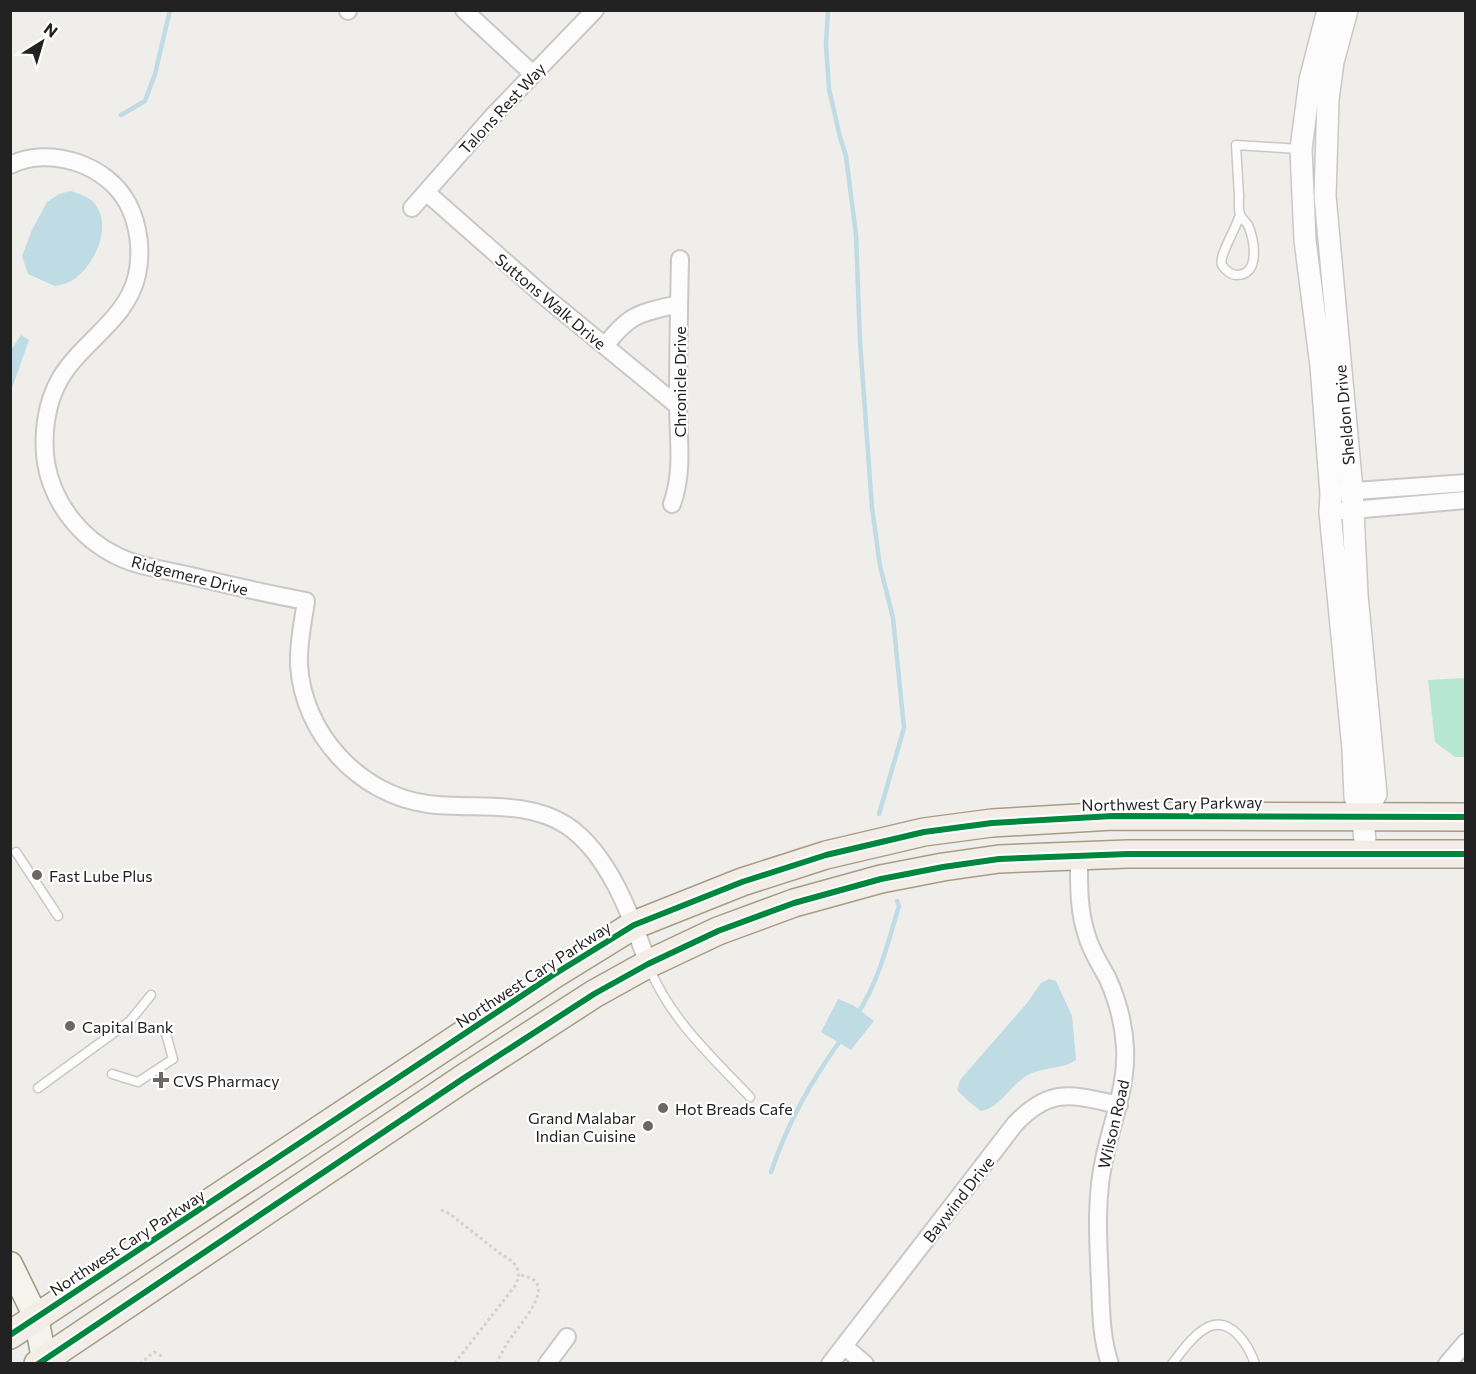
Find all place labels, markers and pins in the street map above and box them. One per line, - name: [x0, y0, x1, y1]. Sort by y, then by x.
- place label: Fast Lube Plus: [49, 866, 152, 885]
- marker: Fast Lube Plus: [30, 868, 44, 882]
- place label: Capital Bank: [82, 1017, 174, 1036]
- marker: Capital Bank: [63, 1019, 77, 1033]
- place label: CVS Pharmacy: [173, 1071, 280, 1090]
- marker: CVS Pharmacy: [154, 1073, 168, 1087]
- place label: Hot Breads Cafe: [675, 1099, 793, 1118]
- marker: Hot Breads Cafe: [656, 1101, 670, 1115]
- place label: Grand Malabar Indian Cuisine: [528, 1108, 637, 1145]
- marker: Grand Malabar Indian Cuisine: [641, 1119, 655, 1133]

